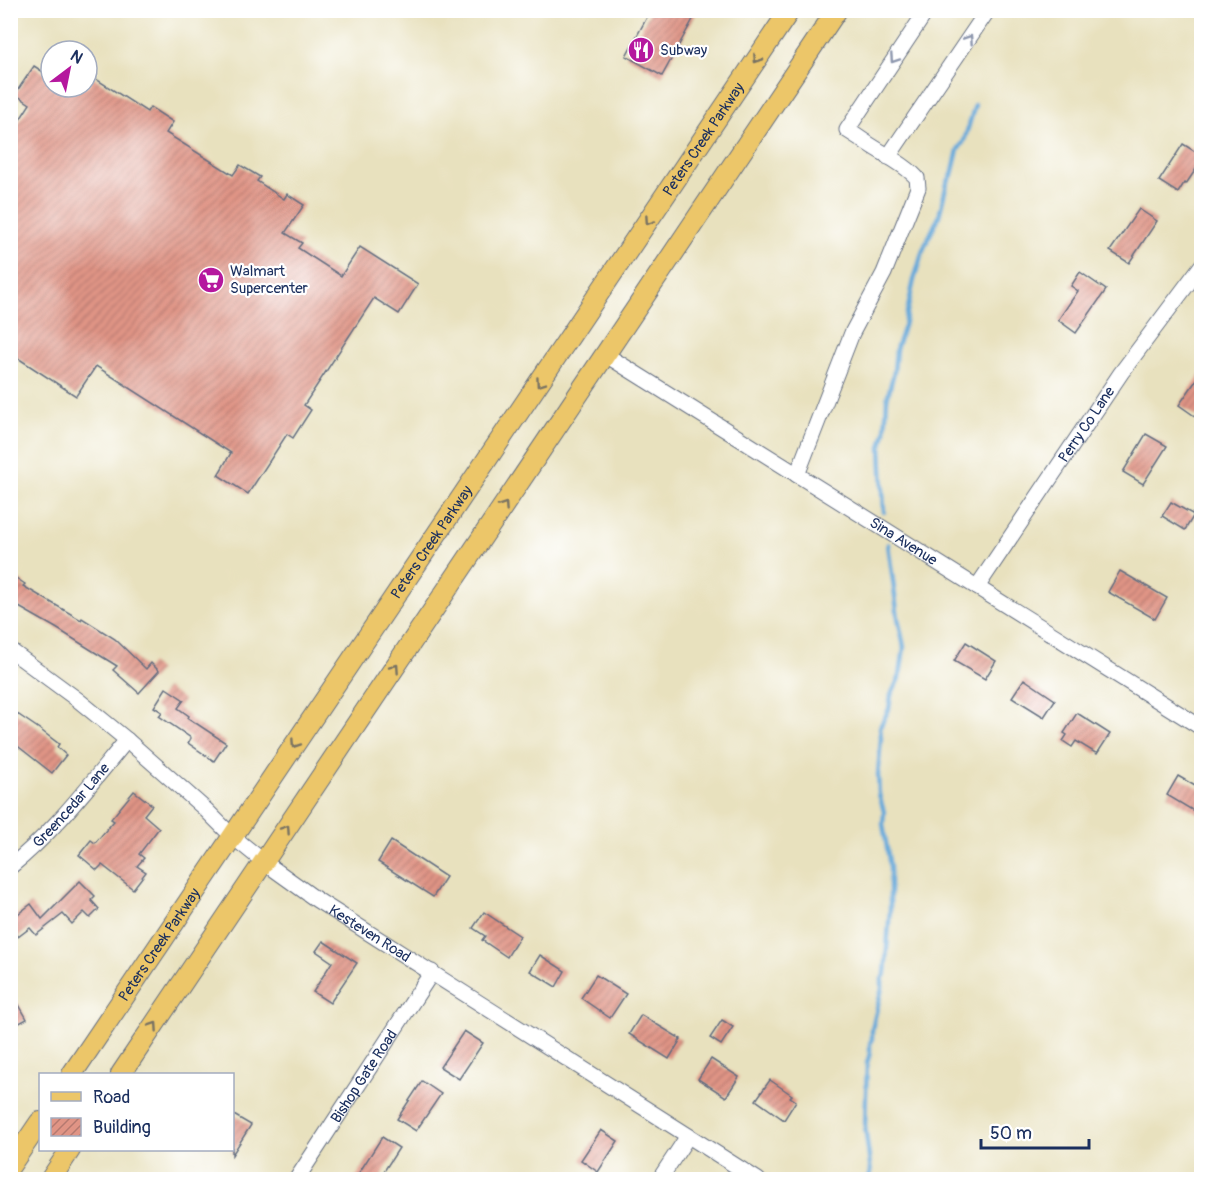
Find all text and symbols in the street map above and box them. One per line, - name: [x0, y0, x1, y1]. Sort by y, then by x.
- restaurant icon: Subway: [626, 35, 656, 65]
- one-way arrow: [962, 35, 973, 46]
- north arrow: [39, 39, 99, 99]
- place label: Subway: [660, 41, 708, 60]
- text: N: [67, 46, 86, 69]
- one-way arrow: [753, 52, 764, 63]
- one-way arrow: [890, 52, 901, 63]
- street label: Peters Creek Parkway: [659, 79, 749, 200]
- one-way arrow: [644, 215, 656, 225]
- place label: Walmart Supercenter: [230, 262, 309, 298]
- supermarket icon: Walmart Supercenter: [196, 265, 226, 295]
- one-way arrow: [536, 376, 547, 387]
- street label: Perry Co Lane: [1055, 383, 1119, 466]
- street label: Peters Creek Parkway: [387, 482, 477, 603]
- one-way arrow: [497, 501, 508, 512]
- street label: Sina Avenue: [866, 513, 941, 570]
- one-way arrow: [388, 663, 399, 674]
- one-way arrow: [290, 738, 302, 748]
- street label: Greencedar Lane: [29, 759, 114, 852]
- one-way arrow: [279, 825, 290, 836]
- street label: Peters Creek Parkway: [115, 884, 205, 1005]
- street label: Kesteven Road: [325, 901, 414, 967]
- one-way arrow: [147, 1022, 158, 1033]
- street label: Bishop Gate Road: [327, 1026, 402, 1127]
- legend: [39, 1073, 234, 1151]
- text: Road: [93, 1086, 130, 1109]
- scale bar: [981, 1112, 1089, 1150]
- text: Building: [93, 1116, 151, 1139]
- text: 50 m: [990, 1122, 1032, 1145]

